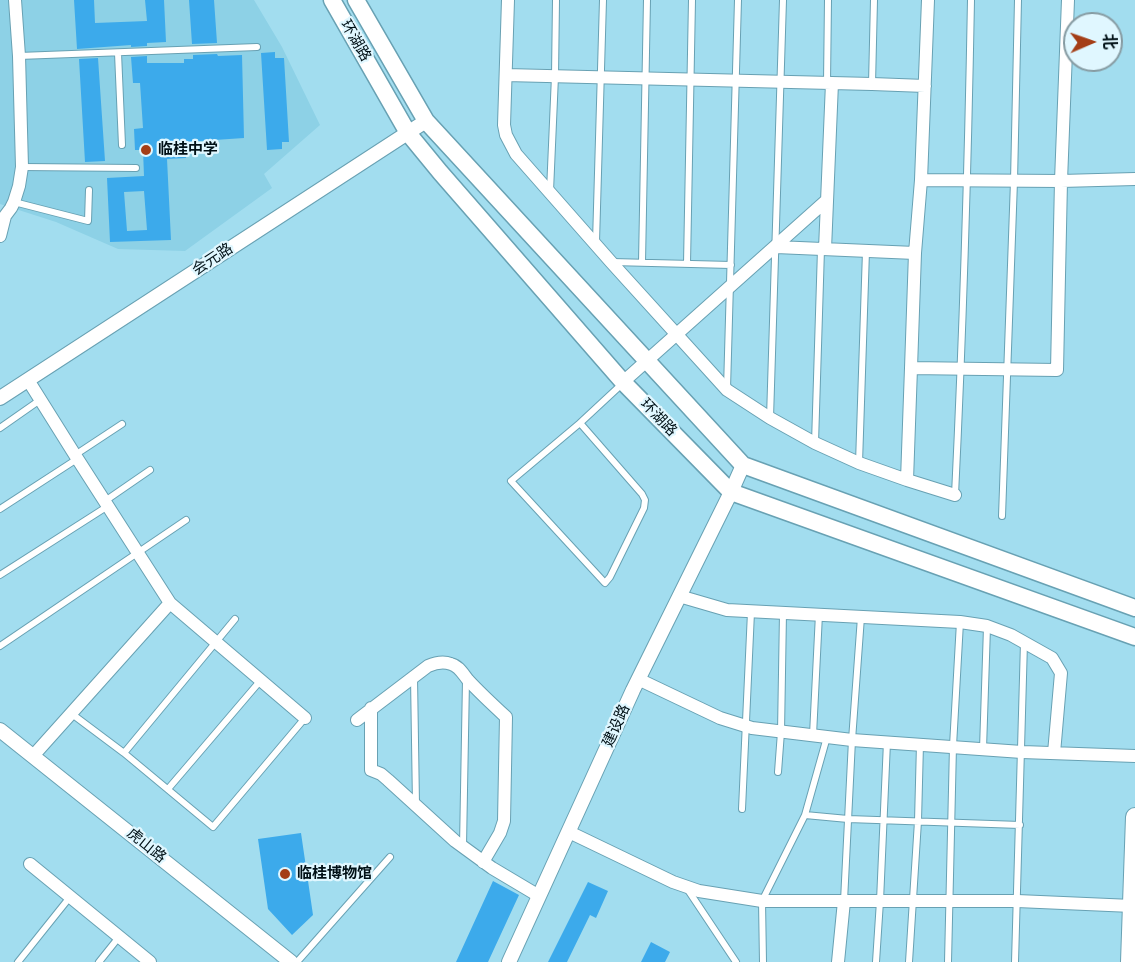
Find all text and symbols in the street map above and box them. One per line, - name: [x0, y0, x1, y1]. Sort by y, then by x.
- north arrow: [1063, 12, 1123, 72]
- street label: 环湖路: [336, 17, 374, 65]
- text: 北: [1100, 33, 1119, 50]
- place label: 临桂中学: [158, 141, 218, 159]
- marker: 临桂中学: [139, 143, 153, 157]
- street label: 会元路: [189, 240, 237, 280]
- street label: 环湖路: [636, 396, 680, 440]
- street label: 建设路: [600, 702, 634, 750]
- street label: 虎山路: [123, 825, 169, 867]
- place label: 临桂博物馆: [297, 865, 372, 883]
- marker: 临桂博物馆: [278, 867, 292, 881]

